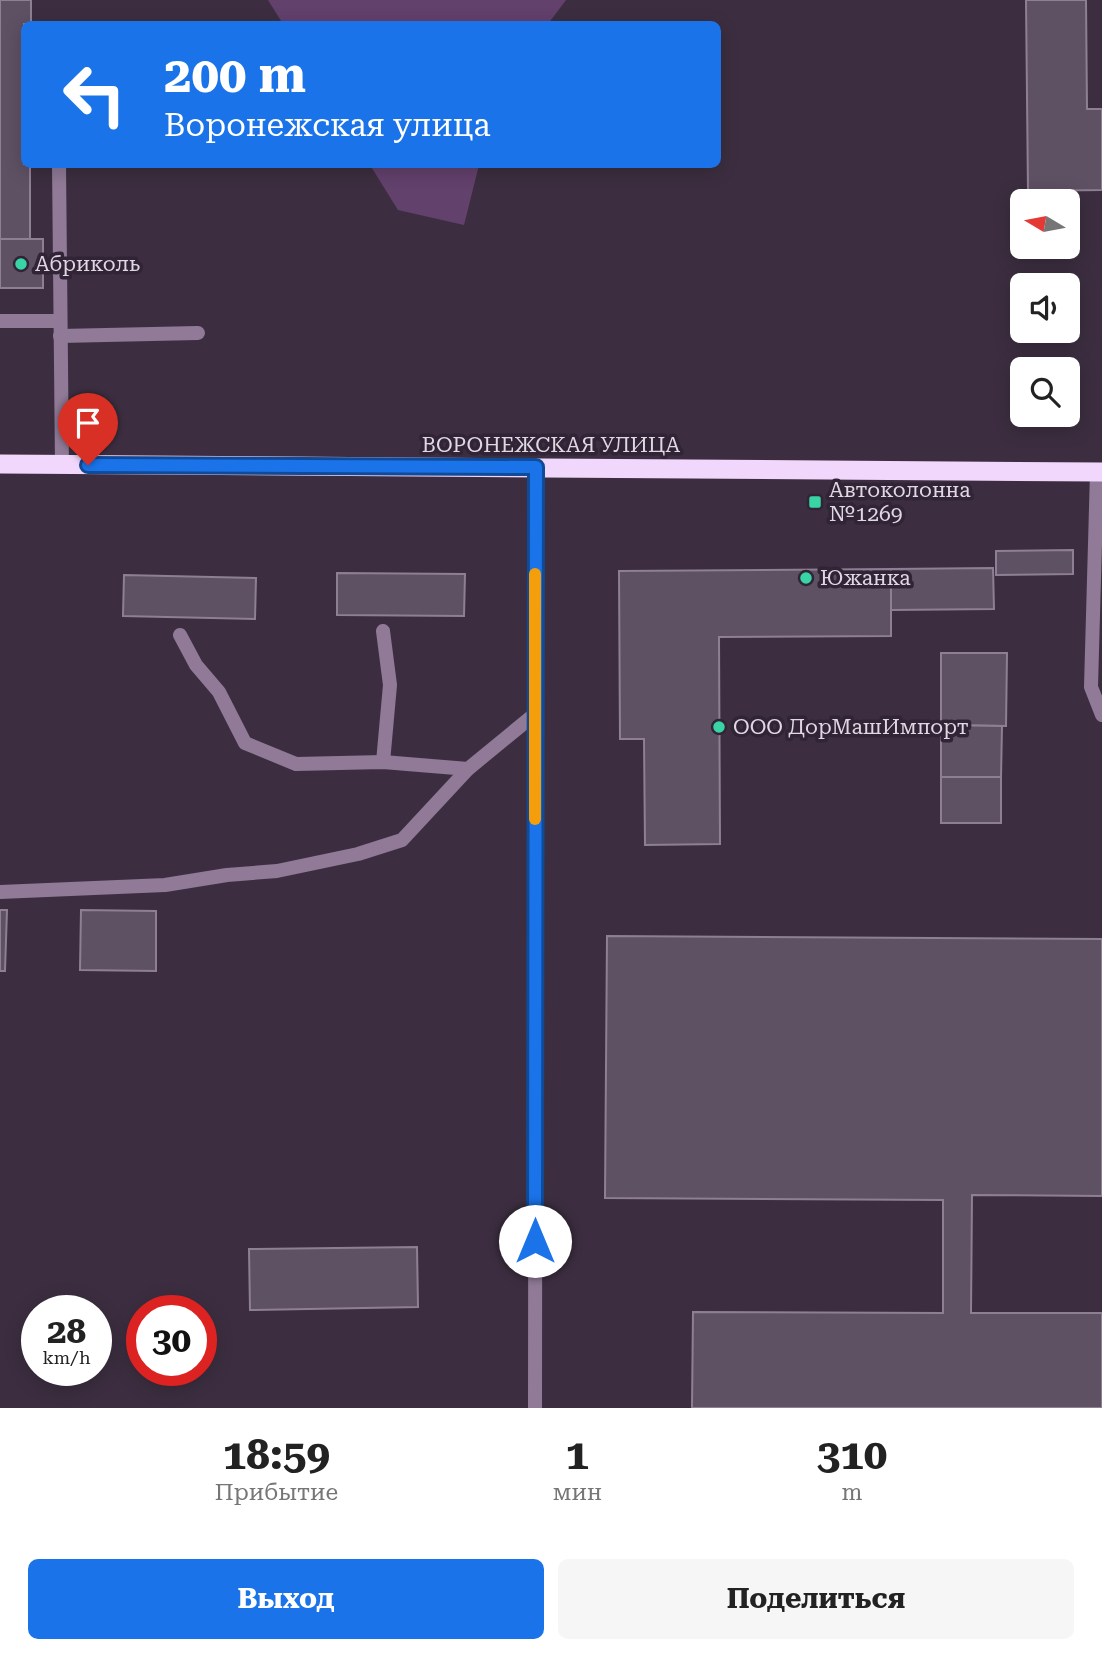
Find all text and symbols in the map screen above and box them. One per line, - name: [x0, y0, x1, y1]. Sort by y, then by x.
- text: 200 m: [164, 47, 306, 104]
- icon: left: [49, 49, 140, 140]
- text: Воронежская улица: [164, 106, 491, 144]
- north arrow: [1010, 189, 1080, 259]
- map controls: [1010, 189, 1080, 427]
- place label: Абриколь: [35, 252, 140, 276]
- marker: Абриколь: [13, 256, 29, 272]
- button: sound: [1010, 273, 1080, 343]
- button: search: [1010, 357, 1080, 427]
- pin: [58, 393, 118, 465]
- icon: arrive: [69, 404, 107, 442]
- street label: ВОРОНЕЖСКАЯ УЛИЦА: [422, 433, 680, 457]
- place label: Автоколонна №1269: [829, 478, 971, 526]
- marker: Автоколонна №1269: [807, 494, 823, 510]
- place label: Южанка: [820, 566, 911, 590]
- marker: Южанка: [798, 570, 814, 586]
- place label: ООО ДорМашИмпорт: [733, 715, 969, 739]
- marker: ООО ДорМашИмпорт: [711, 719, 727, 735]
- position arrow: [498, 1204, 572, 1278]
- speed limit sign: 30: [126, 1295, 217, 1386]
- text: 28: [47, 1311, 86, 1352]
- text: km/h: [42, 1347, 91, 1368]
- text: 18:59: [223, 1430, 330, 1479]
- text: 1: [566, 1430, 589, 1479]
- text: 310: [817, 1430, 887, 1479]
- text: Прибытие: [215, 1479, 338, 1506]
- text: мин: [553, 1479, 602, 1506]
- text: m: [841, 1479, 862, 1506]
- button: Выход: [28, 1559, 544, 1639]
- button: Поделиться: [558, 1559, 1074, 1639]

